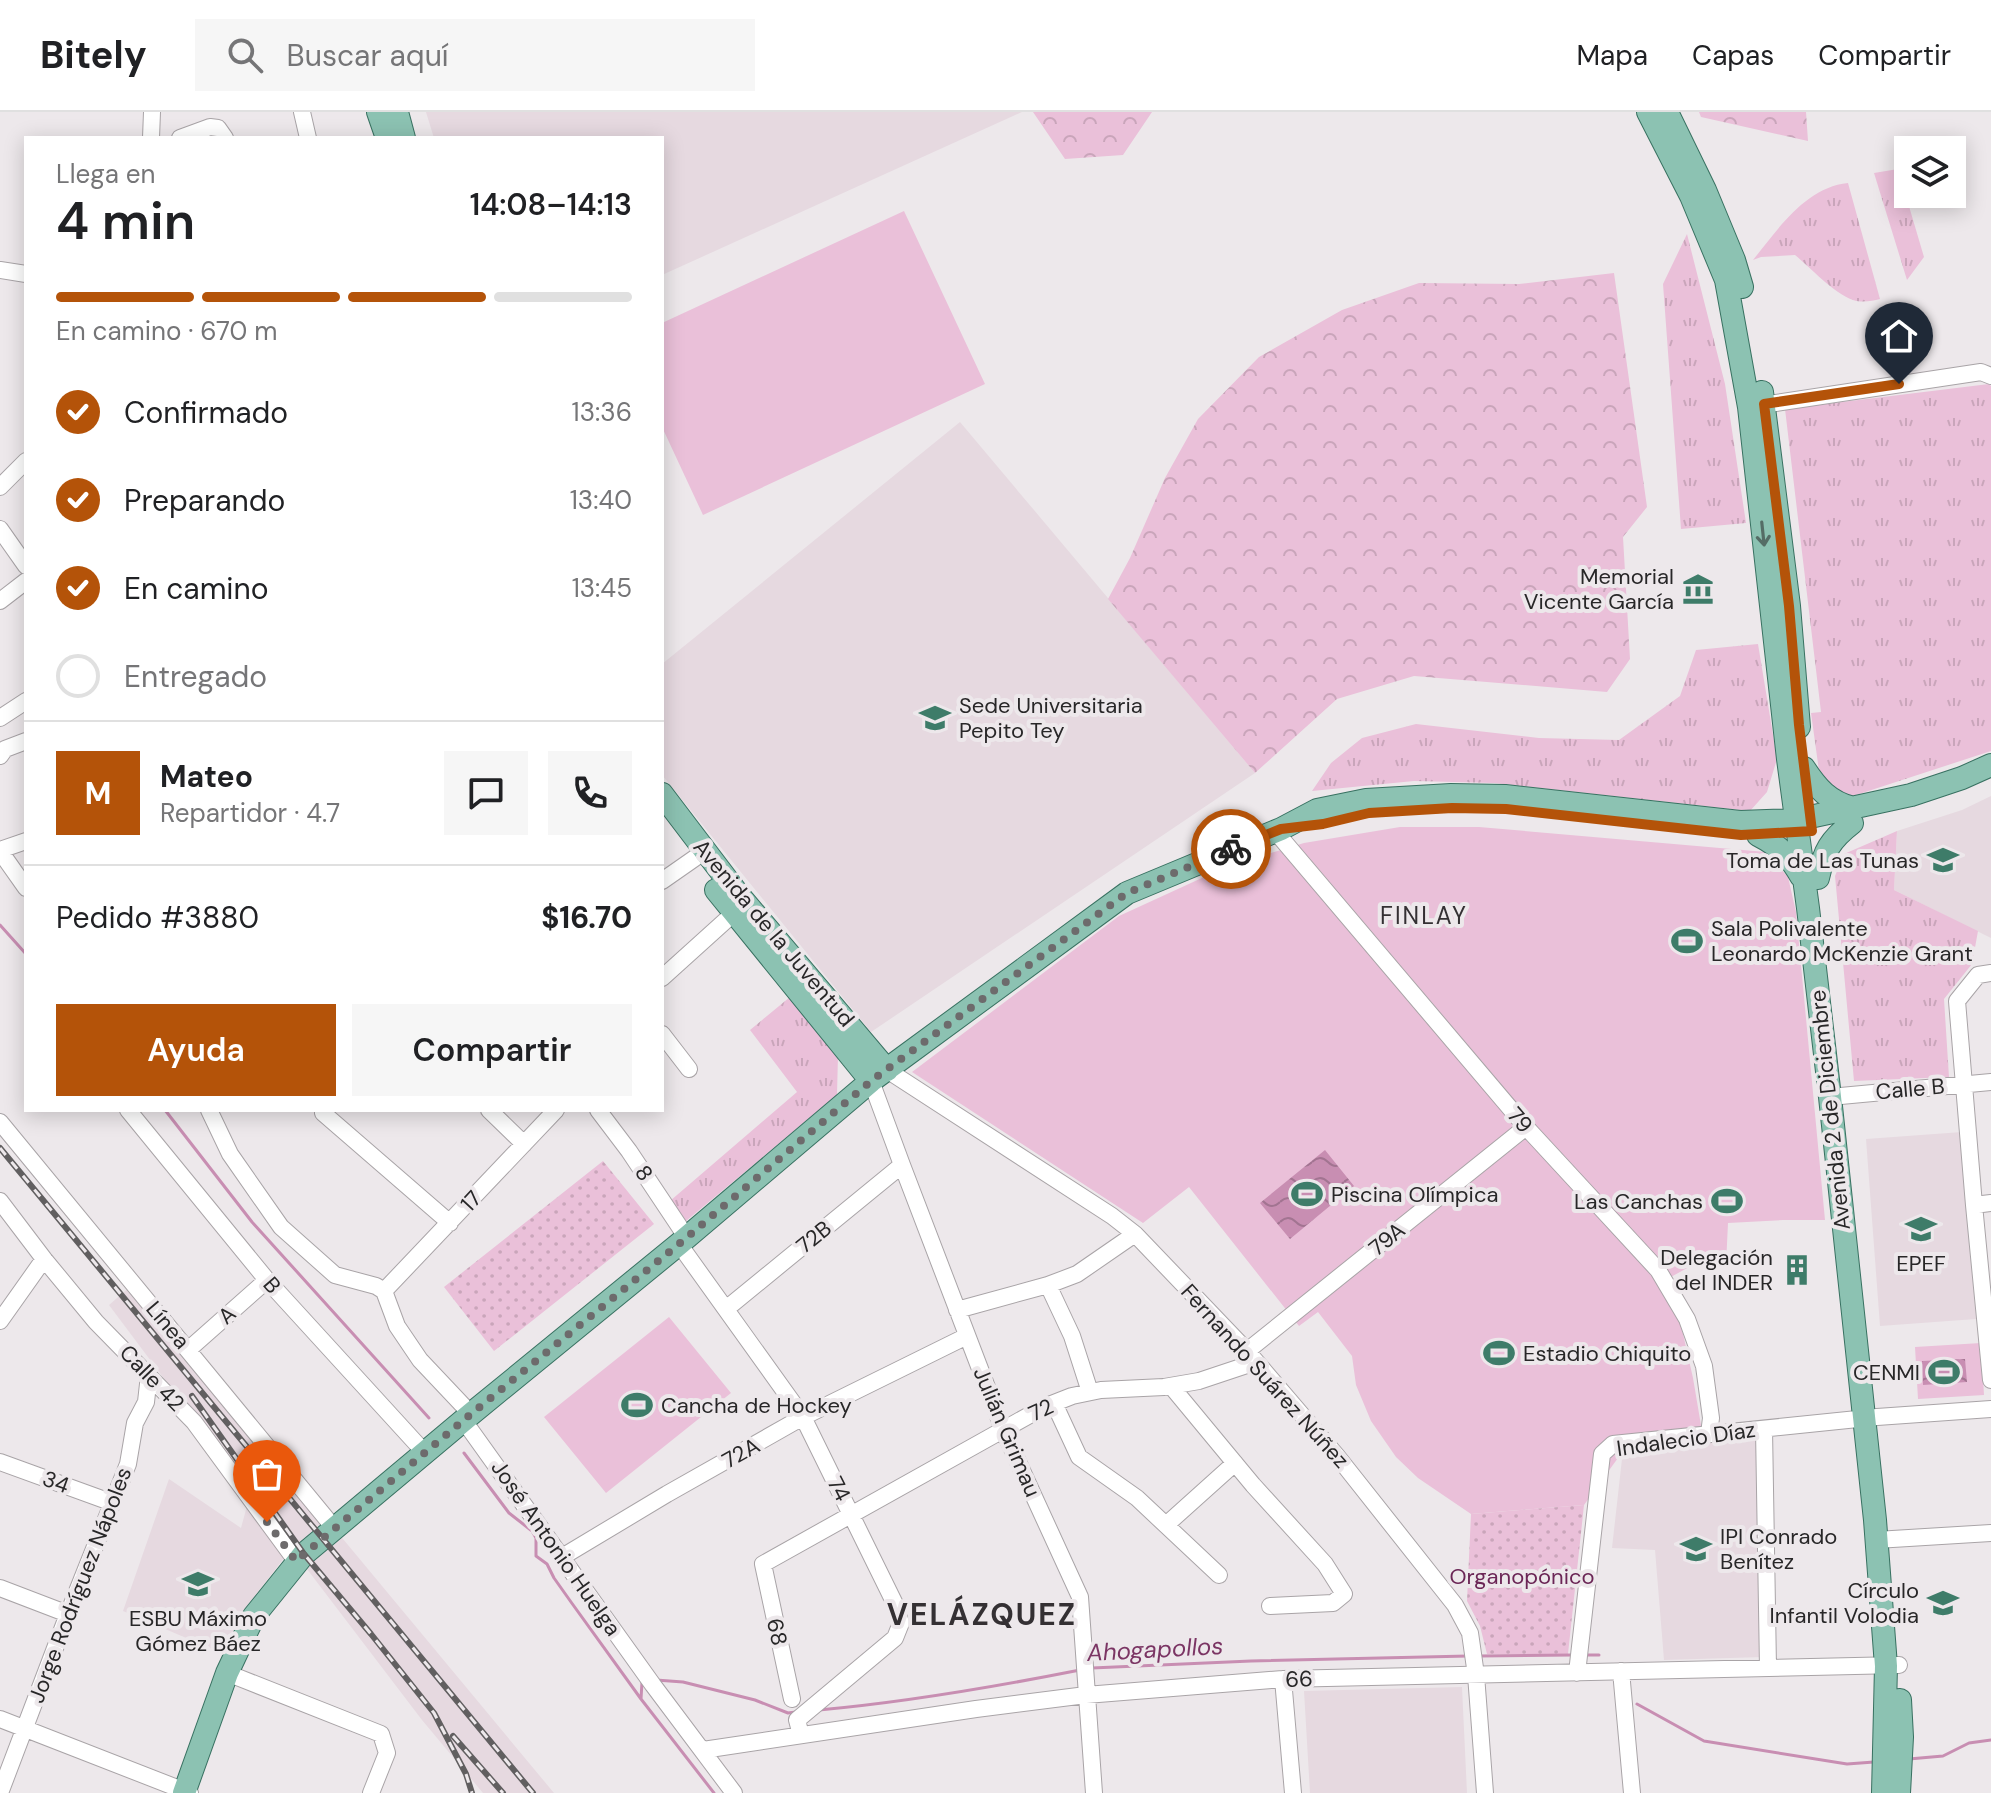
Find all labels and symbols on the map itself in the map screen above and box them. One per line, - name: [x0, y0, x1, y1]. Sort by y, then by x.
- pin: [1865, 302, 1933, 384]
- one-way arrow: [1755, 520, 1770, 547]
- place label: Memorial Vicente García: [1524, 562, 1674, 616]
- museum icon: Memorial Vicente García: [1681, 572, 1715, 606]
- place label: Sede Universitaria Pepito Tey: [959, 691, 1143, 745]
- school or university icon: Sede Universitaria Pepito Tey: [918, 701, 952, 735]
- courier: [1191, 809, 1271, 889]
- street label: Avenida de la Juventud: [687, 833, 861, 1033]
- school or university icon: Toma de Las Tunas: [1926, 843, 1960, 877]
- place label: Toma de Las Tunas: [1726, 846, 1919, 875]
- district label: FINLAY: [1380, 900, 1468, 931]
- place label: Sala Polivalente Leonardo McKenzie Grant: [1711, 914, 1973, 968]
- sports icon: Sala Polivalente Leonardo McKenzie Grant: [1670, 924, 1704, 958]
- street label: Avenida 2 de Diciembre: [1803, 988, 1857, 1232]
- street label: Calle B: [1874, 1072, 1946, 1106]
- street label: 79: [1501, 1101, 1539, 1139]
- street label: 8: [628, 1159, 660, 1187]
- sports icon: Piscina Olímpica: [1290, 1177, 1324, 1211]
- place label: Piscina Olímpica: [1331, 1180, 1498, 1209]
- street label: 17: [454, 1184, 488, 1218]
- sports icon: Las Canchas: [1710, 1184, 1744, 1218]
- place label: Las Canchas: [1574, 1187, 1703, 1216]
- school or university icon: EPEF: [1904, 1212, 1938, 1246]
- street label: 72B: [790, 1214, 838, 1260]
- street label: 79A: [1363, 1216, 1411, 1262]
- place label: Delegación del INDER: [1660, 1243, 1773, 1297]
- place label: EPEF: [1896, 1249, 1946, 1278]
- building icon: Delegación del INDER: [1780, 1253, 1814, 1287]
- street label: B: [257, 1270, 287, 1300]
- street label: Fernando Suárez Núñez: [1174, 1278, 1356, 1474]
- street label: Línea: [140, 1295, 196, 1355]
- street label: A: [212, 1299, 242, 1331]
- sports icon: Estadio Chiquito: [1482, 1336, 1516, 1370]
- street label: Calle 42: [113, 1338, 191, 1418]
- place label: Estadio Chiquito: [1523, 1339, 1691, 1368]
- sports icon: CENMI: [1927, 1355, 1961, 1389]
- place label: CENMI: [1853, 1358, 1920, 1387]
- street label: Julián Grimau: [967, 1363, 1047, 1501]
- sports icon: Cancha de Hockey: [620, 1388, 654, 1422]
- place label: Cancha de Hockey: [661, 1391, 852, 1420]
- street label: 72: [1024, 1392, 1058, 1428]
- street label: Indalecio Díaz: [1615, 1415, 1757, 1463]
- street label: 72A: [717, 1431, 765, 1475]
- pin: [233, 1440, 301, 1522]
- street label: José Antonio Huelga: [484, 1454, 628, 1642]
- street label: Jorge Rodríguez Nápoles: [22, 1463, 138, 1707]
- street label: 34: [39, 1464, 73, 1500]
- street label: 74: [821, 1472, 857, 1506]
- place label: IPI Conrado Benítez: [1720, 1522, 1837, 1576]
- school or university icon: IPI Conrado Benítez: [1679, 1532, 1713, 1566]
- park label: Organopónico: [1449, 1562, 1595, 1591]
- school or university icon: ESBU Máximo Gómez Báez: [181, 1567, 215, 1601]
- place label: Círculo Infantil Volodia: [1770, 1576, 1919, 1630]
- school or university icon: Círculo Infantil Volodia: [1926, 1586, 1960, 1620]
- district label: VELÁZQUEZ: [887, 1595, 1077, 1634]
- place label: ESBU Máximo Gómez Báez: [129, 1604, 267, 1658]
- street label: 68: [760, 1616, 794, 1648]
- water label: Ahogapollos: [1085, 1630, 1224, 1668]
- street label: 66: [1285, 1664, 1313, 1694]

